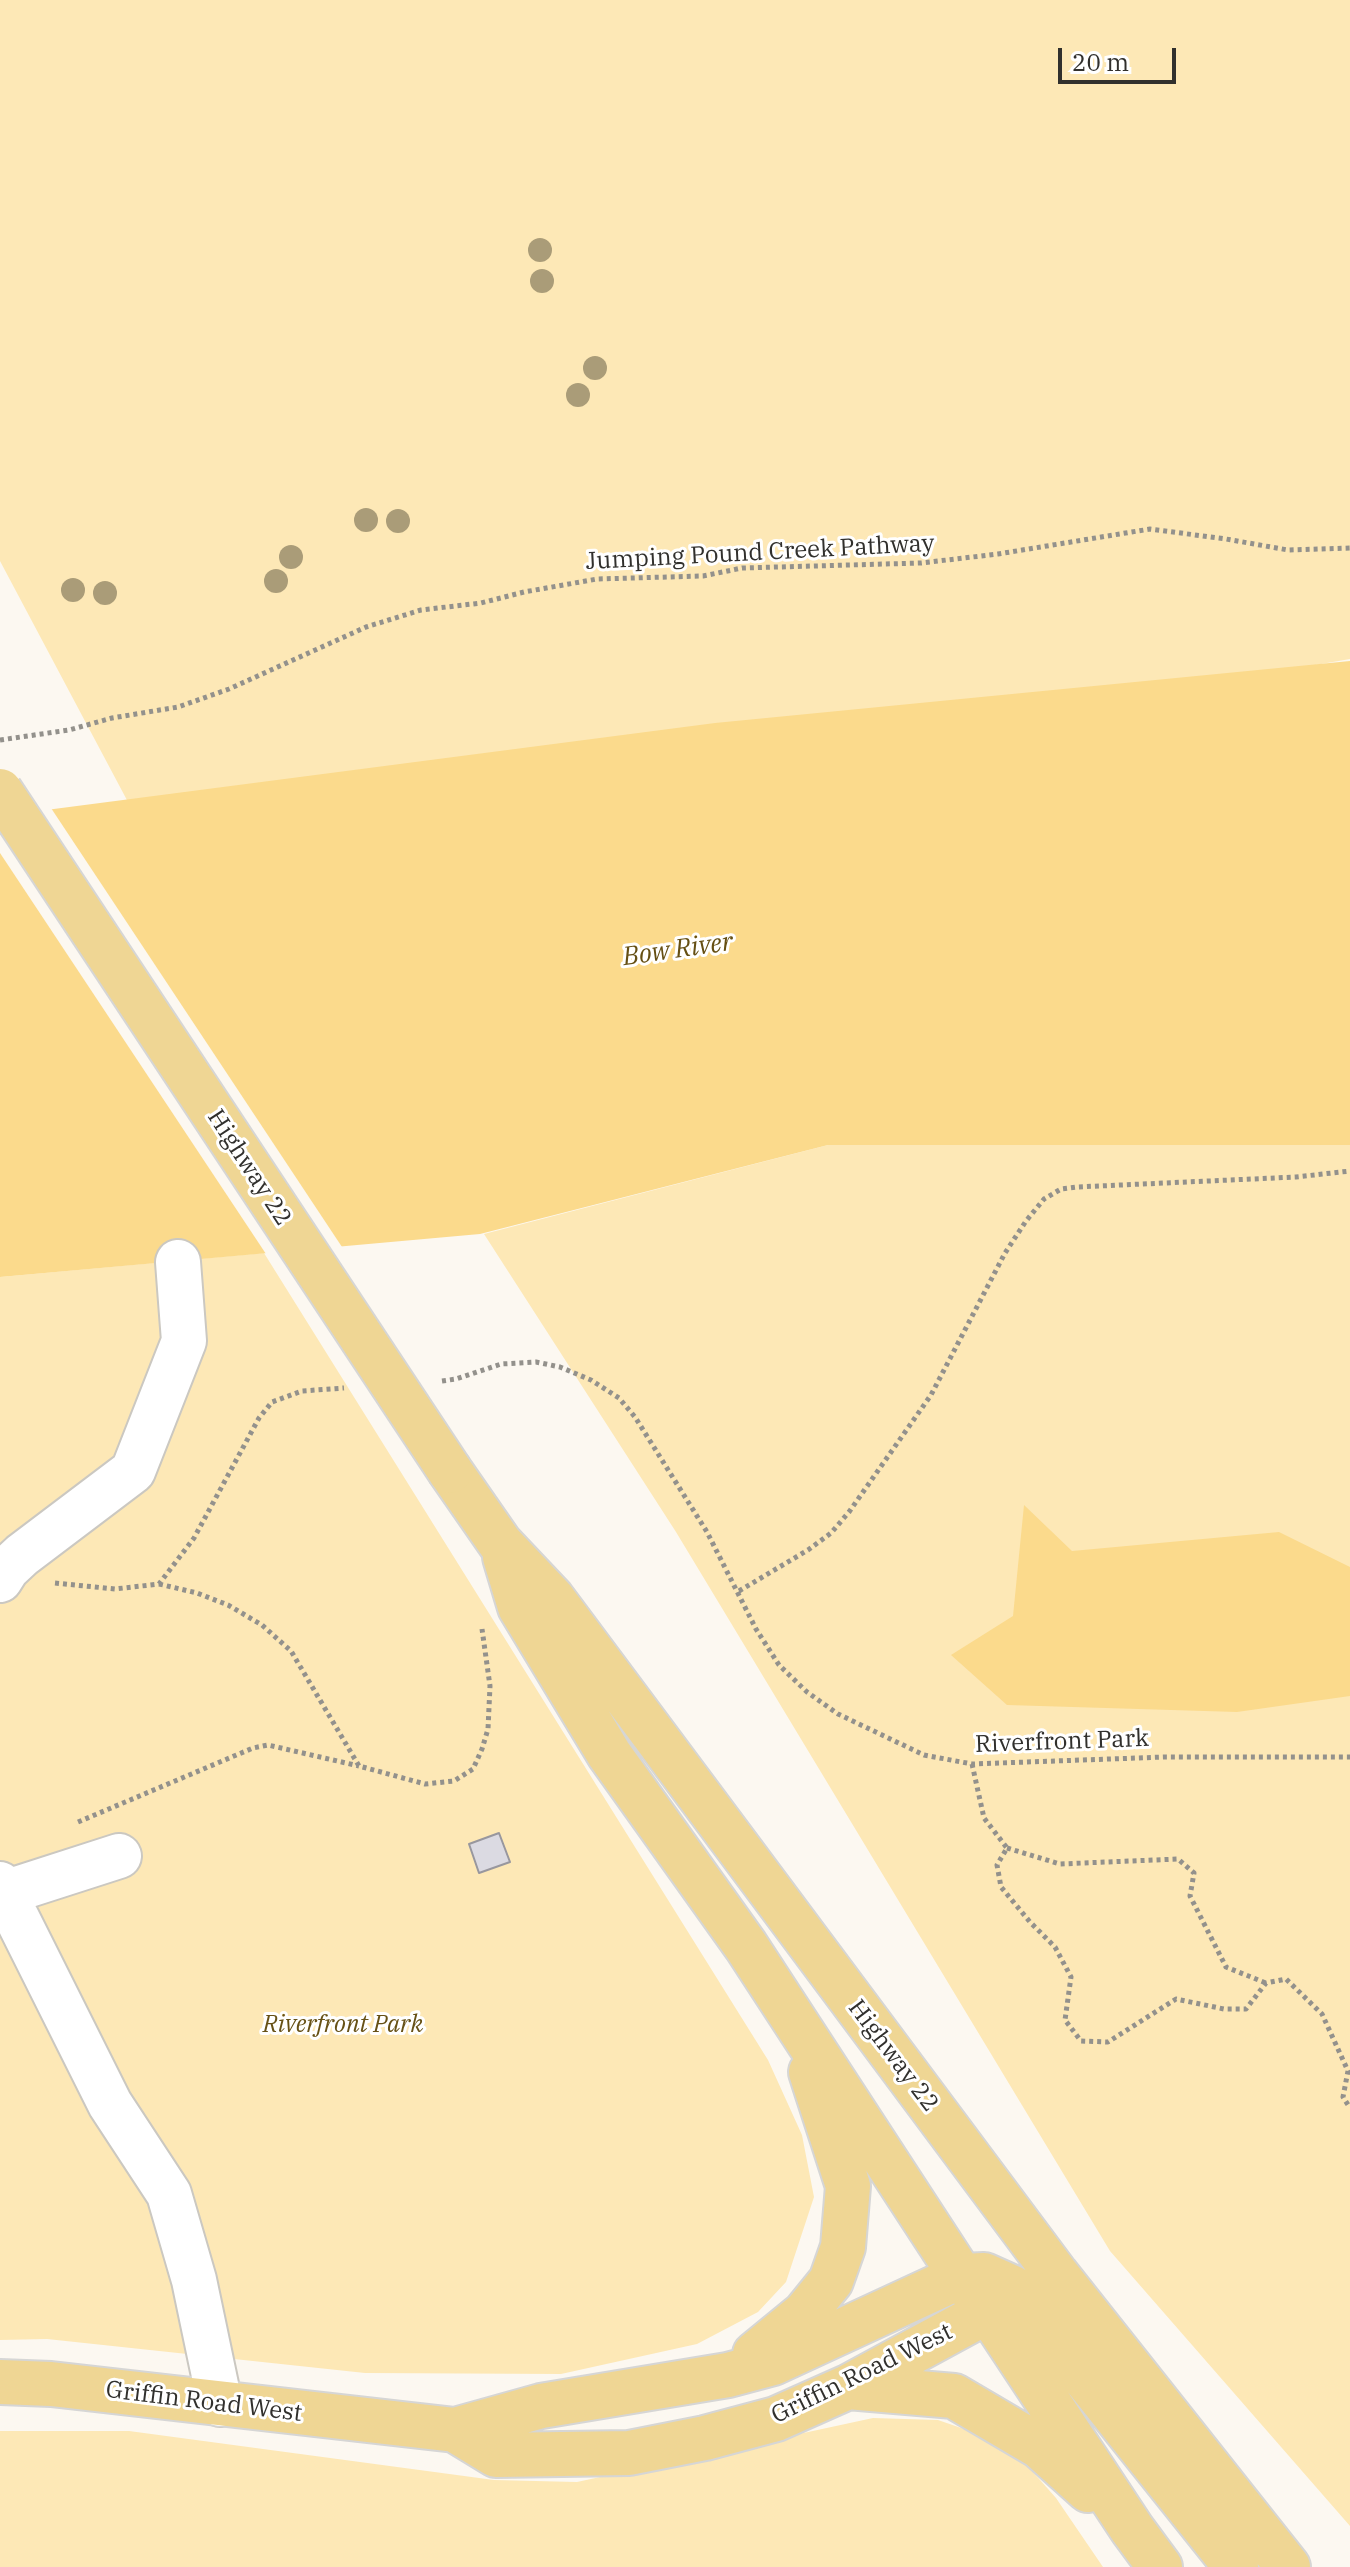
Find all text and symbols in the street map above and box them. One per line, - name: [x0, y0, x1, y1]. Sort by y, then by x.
- scale bar: [1062, 32, 1180, 82]
- text: 20 m: [1072, 46, 1129, 78]
- street label: Jumping Pound Creek Pathway: [585, 529, 935, 577]
- water label: Bow River: [621, 927, 735, 973]
- street label: Highway 22: [201, 1104, 297, 1232]
- street label: Riverfront Park: [974, 1725, 1150, 1759]
- street label: Highway 22: [842, 1994, 944, 2118]
- park label: Riverfront Park: [263, 2011, 423, 2039]
- street label: Griffin Road West: [767, 2318, 957, 2430]
- street label: Griffin Road West: [104, 2376, 304, 2428]

